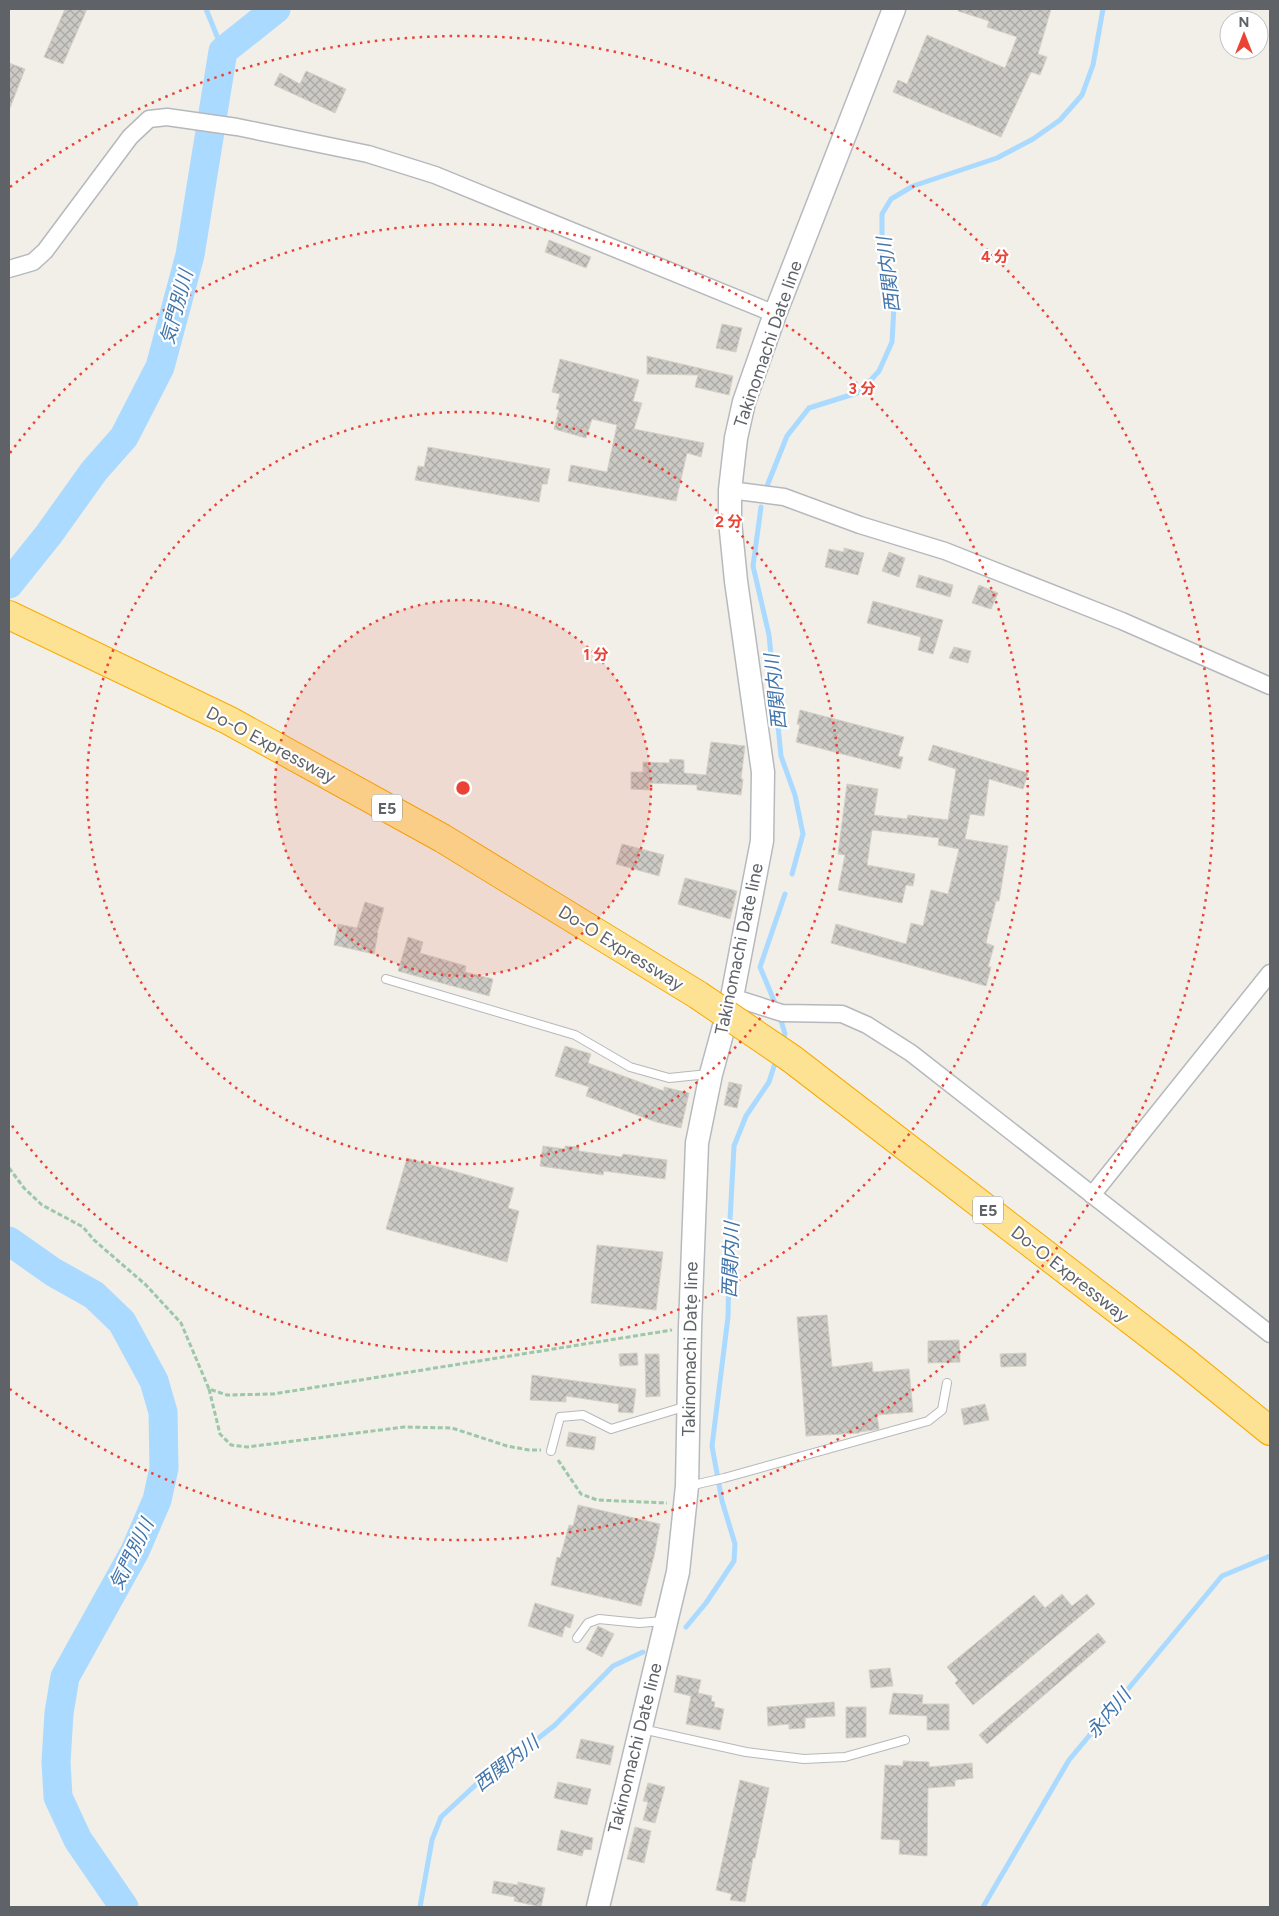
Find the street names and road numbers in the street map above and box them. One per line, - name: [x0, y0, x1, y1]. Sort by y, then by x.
- street label: Takinomachi Date line: [729, 258, 807, 430]
- street label: Do-O Expressway: [202, 702, 340, 789]
- road number: E5: [372, 794, 402, 821]
- street label: Takinomachi Date line: [710, 861, 768, 1037]
- street label: Do-O Expressway: [554, 901, 688, 996]
- road number: E5: [973, 1196, 1003, 1224]
- street label: Do-O Expressway: [1007, 1221, 1134, 1327]
- street label: Takinomachi Date line: [677, 1261, 703, 1437]
- street label: Takinomachi Date line: [603, 1660, 667, 1836]

